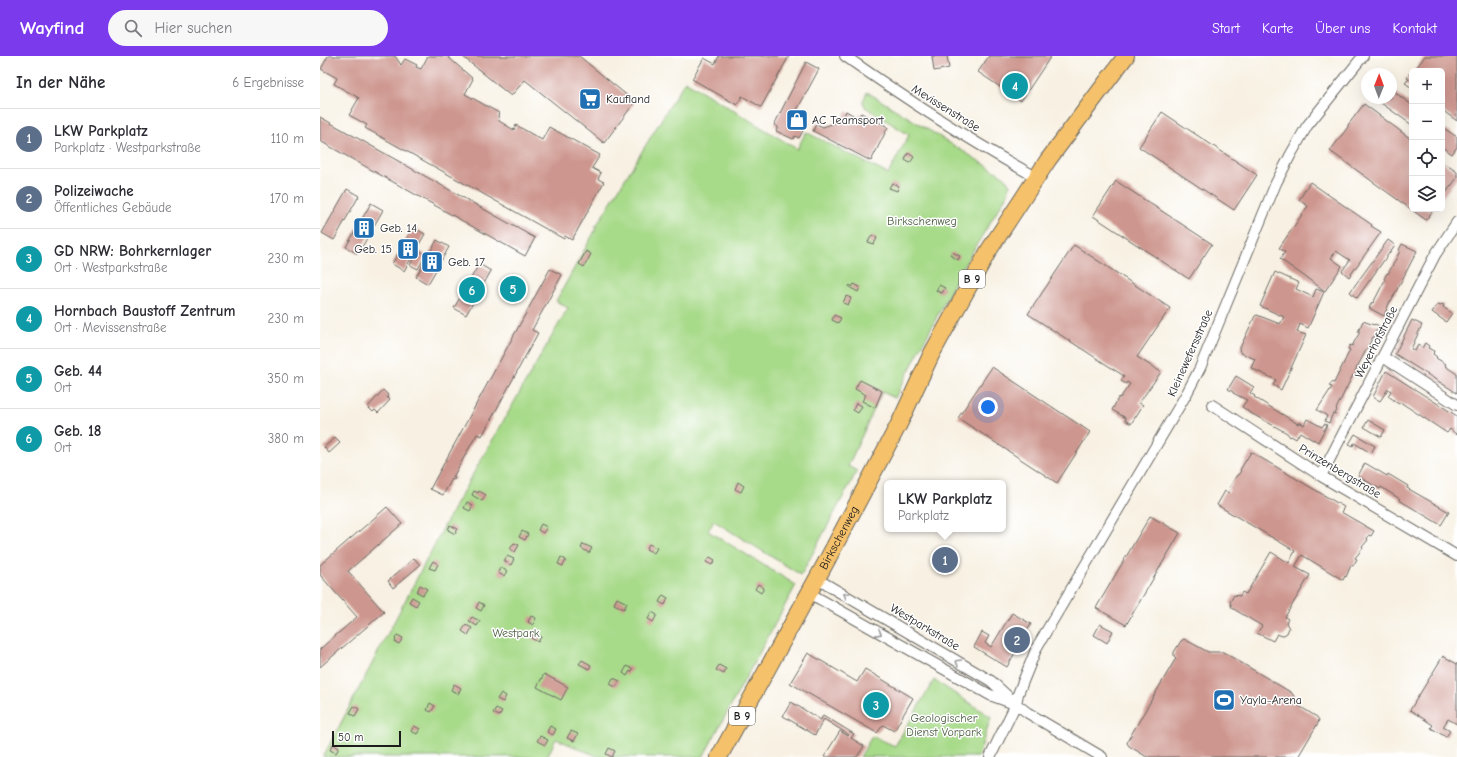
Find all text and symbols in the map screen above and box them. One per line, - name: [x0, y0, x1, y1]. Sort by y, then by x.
- search box: [108, 10, 388, 46]
- text: Wayfind: [20, 17, 84, 39]
- icon: search: [122, 17, 144, 39]
- text: Hier suchen: [154, 19, 232, 37]
- text: Start: [1212, 20, 1240, 37]
- text: Karte: [1262, 20, 1293, 37]
- text: Über uns: [1315, 20, 1370, 37]
- text: Kontakt: [1392, 20, 1437, 37]
- north arrow: [1361, 68, 1397, 104]
- map controls: [1409, 68, 1445, 212]
- button: +: [1409, 68, 1445, 104]
- pin: 4: [1002, 71, 1028, 101]
- text: In der Nähe: [16, 73, 105, 92]
- text: 6 Ergebnisse: [232, 75, 304, 90]
- street label: Mevissenstraße: [909, 81, 983, 135]
- supermarket icon: Kaufland: [577, 86, 603, 112]
- place label: Kaufland: [606, 92, 650, 106]
- button: −: [1409, 104, 1445, 140]
- shop icon: AC Teamsport: [784, 107, 810, 133]
- place label: AC Teamsport: [812, 113, 884, 127]
- text: LKW Parkplatz: [54, 122, 148, 140]
- text: 1: [26, 131, 32, 146]
- text: 110 m: [271, 131, 304, 146]
- text: Parkplatz · Westparkstraße: [54, 140, 201, 155]
- button: locate: [1409, 140, 1445, 176]
- button: layers: [1409, 176, 1445, 212]
- text: Polizeiwache: [54, 182, 134, 200]
- text: 2: [26, 191, 32, 206]
- text: 170 m: [270, 191, 304, 206]
- text: Öffentliches Gebäude: [54, 200, 172, 215]
- park label: Birkschenweg: [887, 214, 957, 228]
- building icon: Geb. 14: [351, 215, 377, 241]
- place label: Geb. 14: [380, 221, 417, 235]
- building icon: Geb. 15: [395, 236, 421, 262]
- text: GD NRW: Bohrkernlager: [54, 242, 211, 260]
- place label: Geb. 15: [354, 242, 392, 256]
- building icon: Geb. 17: [419, 249, 445, 275]
- text: 3: [26, 251, 32, 266]
- text: 230 m: [268, 251, 304, 266]
- place label: Geb. 17: [448, 255, 485, 269]
- text: Ort · Westparkstraße: [54, 260, 167, 275]
- road number: B 9: [959, 270, 985, 288]
- pin: 5: [500, 274, 526, 304]
- pin: 6: [459, 275, 485, 305]
- text: Hornbach Baustoff Zentrum: [54, 302, 235, 320]
- street label: Weyerhofstraße: [1352, 304, 1400, 380]
- street label: Kleinewefersstraße: [1164, 307, 1216, 399]
- text: 4: [26, 311, 32, 326]
- text: 230 m: [268, 311, 304, 326]
- text: Ort · Mevissenstraße: [54, 320, 167, 335]
- text: Geb. 44: [54, 362, 102, 380]
- text: 5: [26, 371, 32, 386]
- text: 350 m: [267, 371, 304, 386]
- text: Ort: [54, 380, 71, 395]
- your location: [978, 397, 998, 417]
- text: Geb. 18: [54, 422, 101, 440]
- text: 6: [26, 431, 32, 446]
- text: 380 m: [268, 431, 304, 446]
- text: Ort: [54, 440, 71, 455]
- street label: Prinzenbergstraße: [1296, 441, 1384, 501]
- popup: [884, 480, 1006, 532]
- text: LKW Parkplatz: [898, 490, 992, 508]
- street label: Birkschenweg: [816, 503, 861, 572]
- text: Parkplatz: [898, 508, 949, 523]
- pin: 1: [932, 545, 958, 575]
- one-way arrow: [843, 593, 850, 600]
- street label: Westparkstraße: [888, 601, 962, 653]
- pin: 2: [1004, 625, 1030, 655]
- park label: Westpark: [492, 626, 540, 640]
- one-way arrow: [875, 628, 882, 636]
- one-way arrow: [955, 659, 962, 666]
- sports icon: Yayla-Arena: [1211, 687, 1237, 713]
- pin: 3: [863, 690, 889, 720]
- place label: Yayla-Arena: [1240, 693, 1302, 707]
- road number: B 9: [729, 707, 755, 725]
- park label: Geologischer Dienst Vorpark: [906, 711, 982, 739]
- scale bar: [332, 729, 401, 748]
- text: 50 m: [338, 731, 363, 744]

